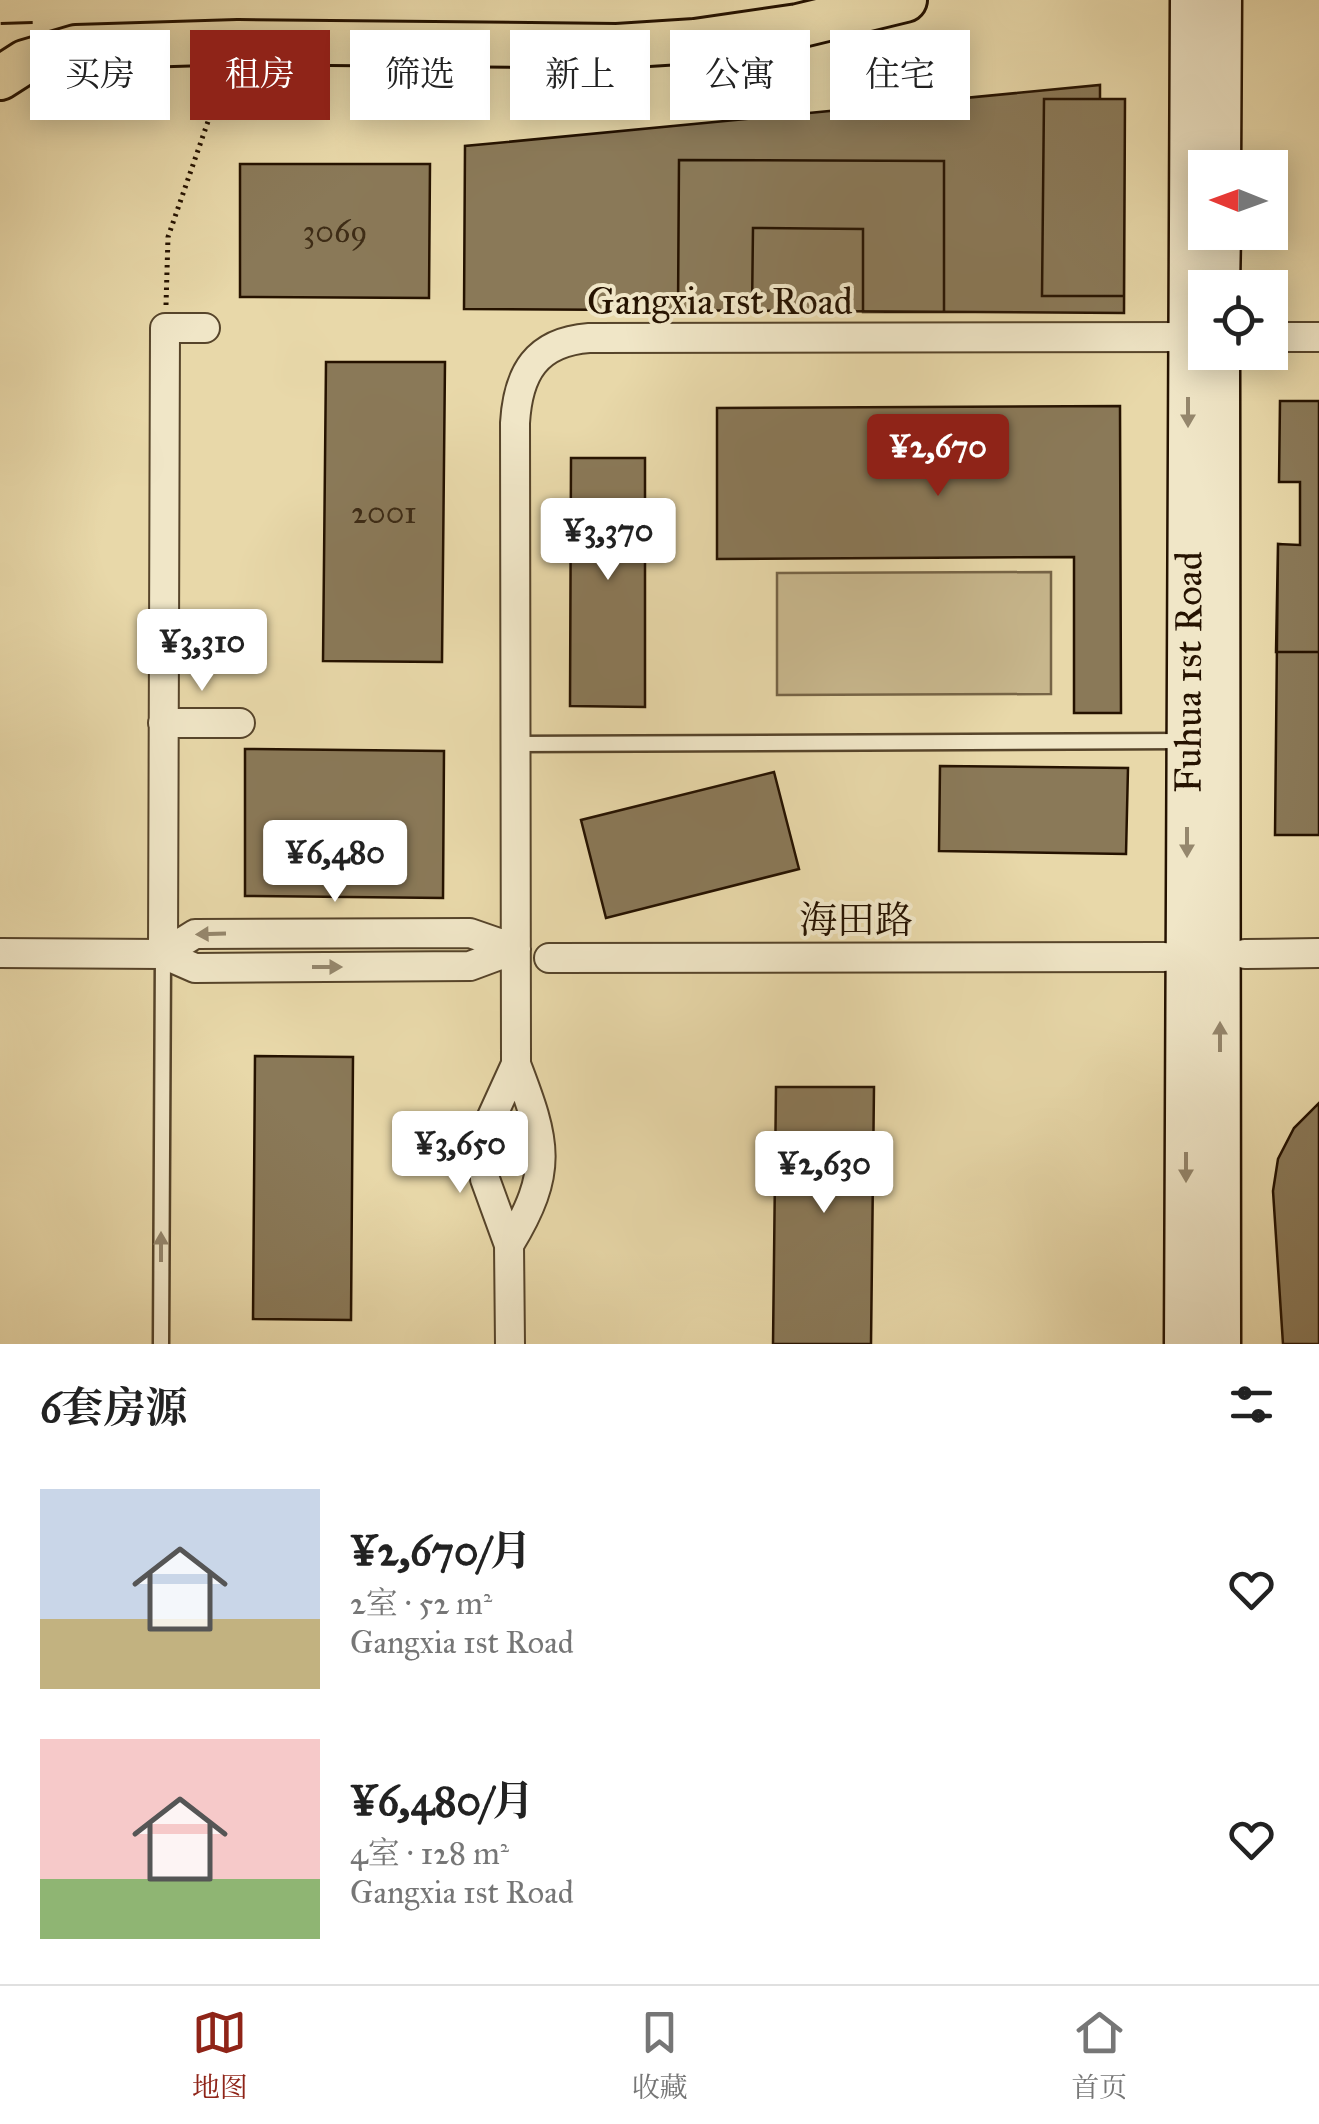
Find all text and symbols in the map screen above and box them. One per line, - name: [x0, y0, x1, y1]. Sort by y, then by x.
- chip: 买房: [30, 30, 170, 120]
- chip: 租房: [190, 30, 330, 120]
- chip: 筛选: [350, 30, 490, 120]
- chip: 新上: [510, 30, 650, 120]
- chip: 公寓: [670, 30, 810, 120]
- chip: 住宅: [830, 30, 970, 120]
- north arrow: [1188, 150, 1288, 250]
- map controls: [1188, 150, 1288, 370]
- house number: 3069: [302, 212, 368, 251]
- button: locate: [1188, 270, 1288, 370]
- street label: Gangxia 1st Road: [587, 278, 853, 324]
- one-way arrow: [1180, 397, 1196, 429]
- pin: ¥2,670: [857, 414, 1019, 499]
- text: ¥2,670: [889, 427, 987, 466]
- house number: 2001: [351, 493, 417, 532]
- pin: ¥3,370: [527, 498, 689, 583]
- text: ¥3,370: [563, 511, 653, 550]
- street label: Fuhua 1st Road: [1164, 551, 1212, 793]
- pin: ¥3,310: [121, 609, 283, 694]
- text: ¥3,310: [159, 622, 245, 661]
- pin: ¥6,480: [254, 820, 416, 905]
- one-way arrow: [1179, 827, 1195, 859]
- text: ¥6,480: [285, 833, 385, 872]
- street label: 海田路: [799, 897, 913, 943]
- one-way arrow: [195, 927, 227, 943]
- one-way arrow: [312, 959, 344, 975]
- one-way arrow: [1212, 1020, 1228, 1052]
- pin: ¥3,650: [379, 1111, 541, 1196]
- text: ¥3,650: [414, 1124, 506, 1163]
- pin: ¥2,630: [743, 1131, 905, 1216]
- text: ¥2,630: [777, 1144, 871, 1183]
- one-way arrow: [1178, 1152, 1194, 1184]
- one-way arrow: [153, 1230, 169, 1262]
- icon: filters: [1224, 1377, 1279, 1432]
- text: 6套房源: [40, 1382, 188, 1434]
- text: ¥2,670/月: [350, 1525, 532, 1577]
- icon: home: [120, 1529, 240, 1649]
- icon: heart: [1224, 1562, 1279, 1617]
- text: 2室 · 52 m²: [350, 1584, 492, 1623]
- text: Gangxia 1st Road: [350, 1623, 574, 1662]
- text: ¥6,480/月: [350, 1775, 534, 1827]
- icon: home: [120, 1779, 240, 1899]
- icon: heart: [1224, 1812, 1279, 1867]
- text: 4室 · 128 m²: [350, 1834, 509, 1873]
- text: Gangxia 1st Road: [350, 1873, 574, 1912]
- tab: 地图: [192, 2005, 248, 2105]
- tab: 收藏: [631, 2005, 687, 2105]
- tab: 首页: [1071, 2005, 1127, 2105]

